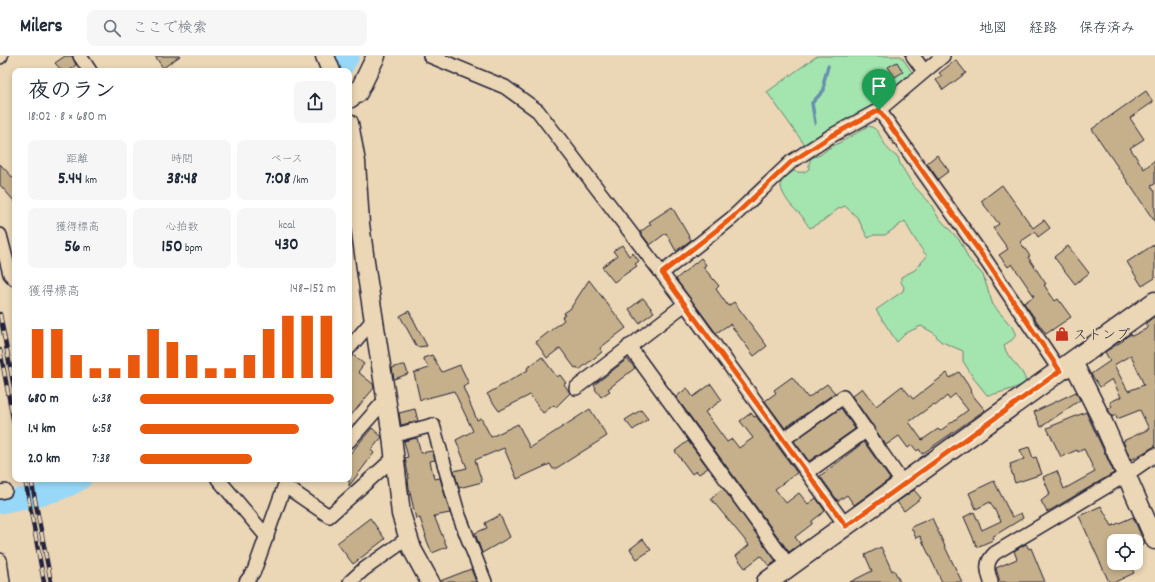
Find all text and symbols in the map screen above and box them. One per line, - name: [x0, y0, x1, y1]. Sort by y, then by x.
- search box: [87, 10, 367, 46]
- text: Milers: [20, 14, 63, 41]
- icon: search: [101, 17, 123, 39]
- text: ここで検索: [133, 18, 208, 40]
- text: 地図: [979, 19, 1007, 39]
- text: 経路: [1029, 19, 1057, 39]
- text: 保存済み: [1079, 19, 1135, 39]
- pin: [862, 69, 896, 110]
- icon: arrive: [868, 75, 890, 97]
- text: 夜のラン: [28, 77, 116, 108]
- button: share: [294, 81, 336, 123]
- text: 18:02 · 8 × 680 m: [28, 108, 107, 127]
- text: 距離: [66, 152, 88, 168]
- text: 時間: [171, 152, 193, 168]
- text: ペース: [270, 152, 303, 168]
- text: 5.44: [58, 168, 82, 192]
- text: 38:48: [166, 168, 198, 192]
- text: 7:08: [265, 168, 291, 192]
- text: km: [82, 173, 97, 189]
- text: /km: [291, 173, 308, 189]
- text: kcal: [278, 218, 295, 234]
- text: 獲得標高: [55, 220, 99, 236]
- text: 心拍数: [165, 220, 198, 236]
- text: 430: [275, 234, 299, 258]
- text: 56: [64, 236, 80, 260]
- text: 150: [162, 236, 182, 260]
- text: m: [80, 241, 90, 257]
- text: bpm: [182, 241, 202, 257]
- text: 148–152 m: [290, 280, 336, 299]
- text: 獲得標高: [28, 283, 80, 302]
- shop icon: ストンプ: [1054, 326, 1070, 342]
- place label: ストンプ: [1073, 326, 1130, 346]
- text: 680 m: [28, 390, 59, 409]
- text: 6:38: [92, 390, 112, 409]
- text: 1.4 km: [28, 420, 56, 439]
- text: 6:58: [92, 420, 112, 439]
- text: 2.0 km: [28, 450, 60, 469]
- text: 7:38: [92, 450, 110, 469]
- map controls: [1107, 534, 1143, 570]
- button: locate: [1107, 534, 1143, 570]

